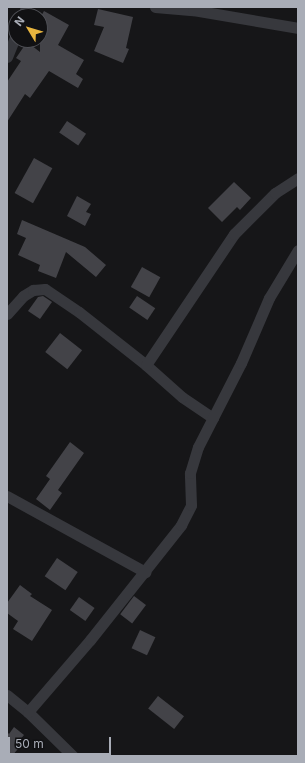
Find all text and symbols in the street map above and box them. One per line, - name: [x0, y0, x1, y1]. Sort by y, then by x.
- north arrow: [8, 8, 48, 48]
- text: N: [11, 14, 27, 29]
- scale bar: [10, 729, 113, 755]
- text: 50 m: [15, 736, 44, 751]

